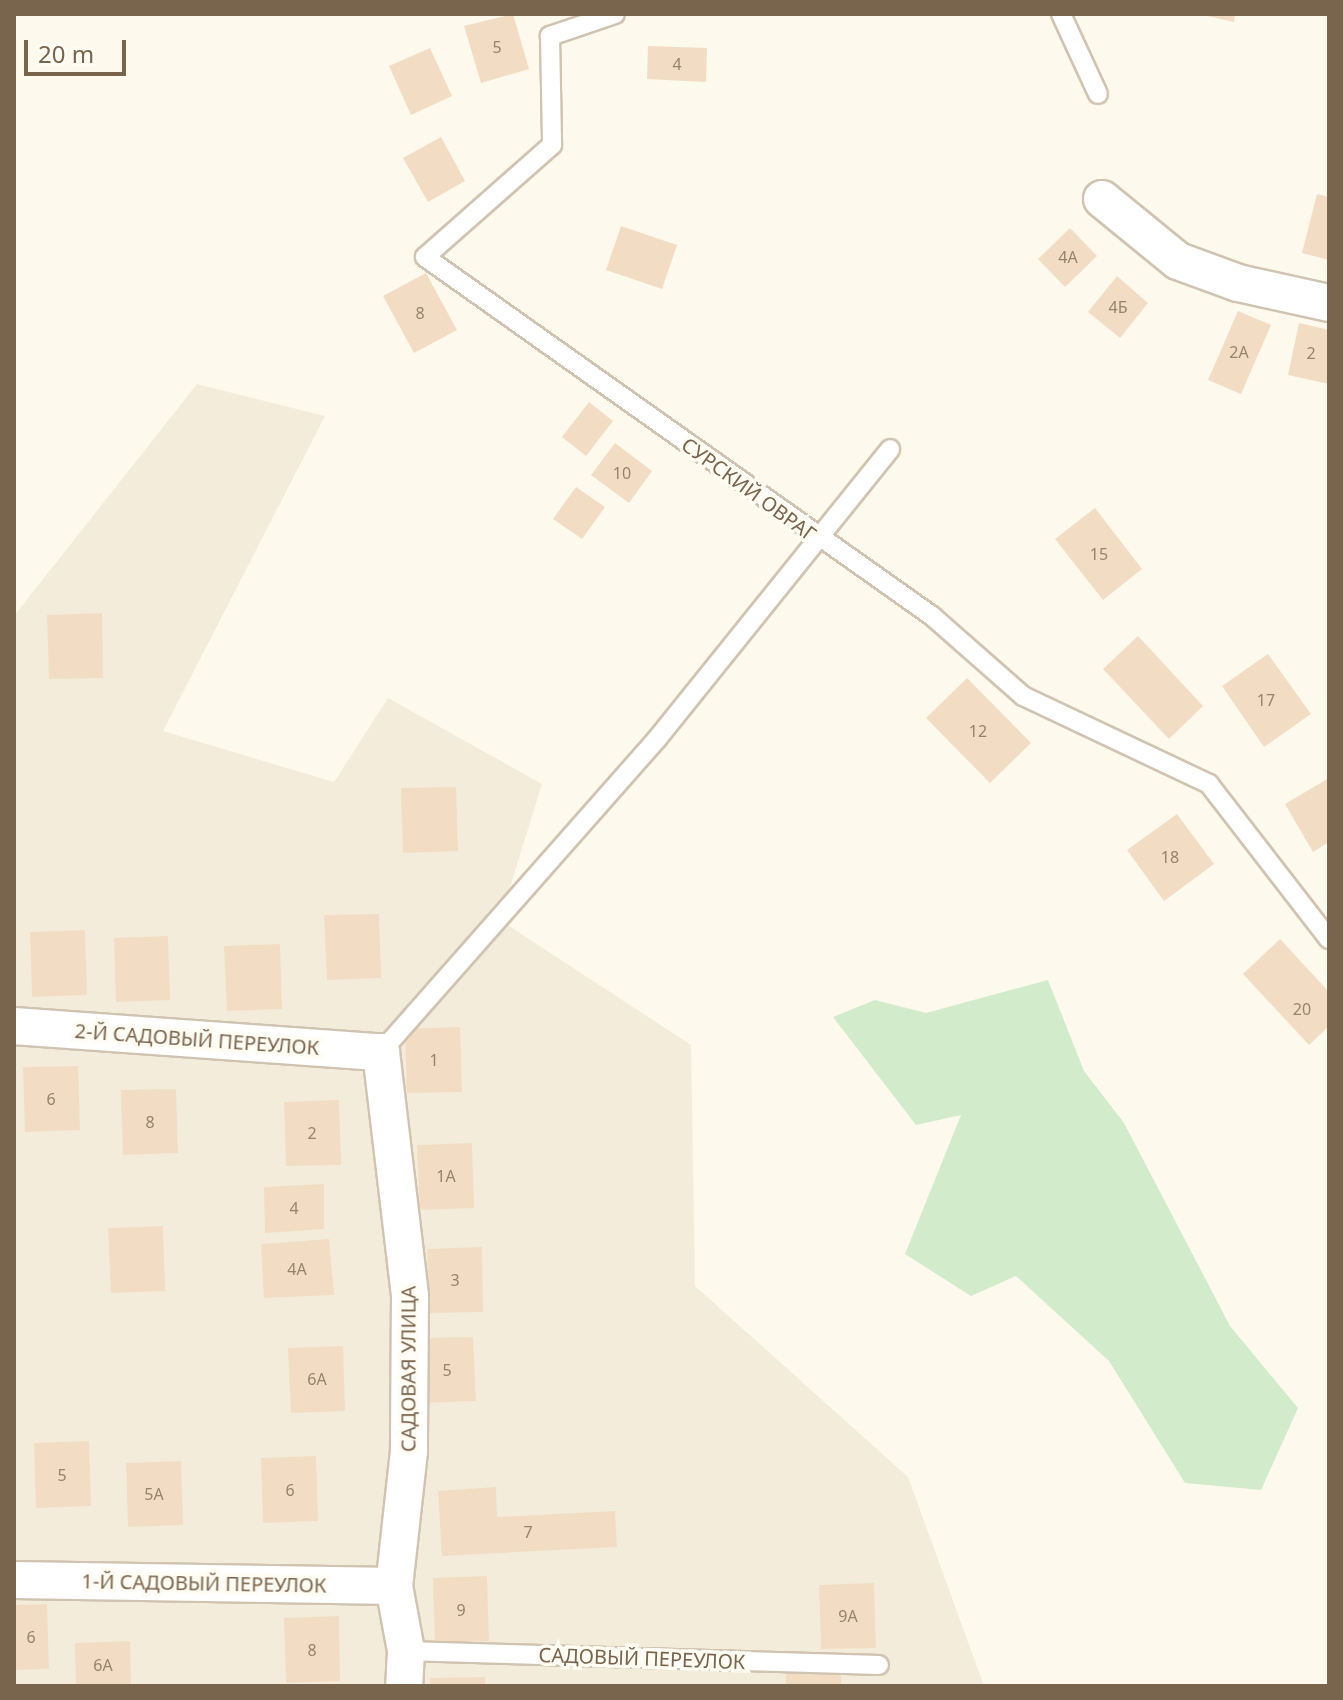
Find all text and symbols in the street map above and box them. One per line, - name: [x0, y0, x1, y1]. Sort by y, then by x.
- scale bar: [28, 24, 130, 74]
- text: 20 m: [38, 37, 94, 70]
- house number: 5: [492, 37, 502, 57]
- house number: 4: [672, 54, 682, 74]
- house number: 4А: [1058, 247, 1078, 267]
- house number: 4Б: [1109, 297, 1127, 317]
- house number: 8: [415, 303, 425, 323]
- house number: 2А: [1229, 342, 1249, 362]
- house number: 2: [1306, 343, 1316, 363]
- street label: СУРСКИЙ ОВРАГ: [677, 432, 821, 546]
- house number: 10: [613, 463, 631, 483]
- house number: 15: [1090, 544, 1108, 564]
- house number: 17: [1257, 690, 1275, 710]
- house number: 12: [969, 721, 987, 741]
- house number: 18: [1161, 847, 1179, 867]
- house number: 20: [1293, 999, 1311, 1019]
- street label: 2-Й САДОВЫЙ ПЕРЕУЛОК: [74, 1018, 320, 1060]
- house number: 1: [429, 1050, 439, 1070]
- house number: 6: [46, 1089, 56, 1109]
- house number: 8: [145, 1112, 155, 1132]
- house number: 2: [307, 1123, 317, 1143]
- house number: 1А: [436, 1166, 456, 1186]
- house number: 4: [289, 1198, 299, 1218]
- house number: 4А: [287, 1259, 307, 1279]
- house number: 3: [450, 1270, 460, 1290]
- street label: САДОВАЯ УЛИЦА: [396, 1286, 420, 1452]
- house number: 5: [442, 1360, 452, 1380]
- house number: 6А: [307, 1369, 327, 1389]
- house number: 5: [57, 1465, 67, 1485]
- house number: 6: [285, 1480, 295, 1500]
- house number: 5А: [144, 1484, 164, 1504]
- house number: 7: [523, 1522, 533, 1542]
- street label: 1-Й САДОВЫЙ ПЕРЕУЛОК: [81, 1569, 327, 1597]
- house number: 9: [456, 1600, 466, 1620]
- house number: 9А: [838, 1606, 858, 1626]
- house number: 6: [26, 1627, 36, 1647]
- house number: 8: [307, 1640, 317, 1660]
- street label: САДОВЫЙ ПЕРЕУЛОК: [538, 1642, 746, 1674]
- house number: 6А: [93, 1655, 113, 1675]

